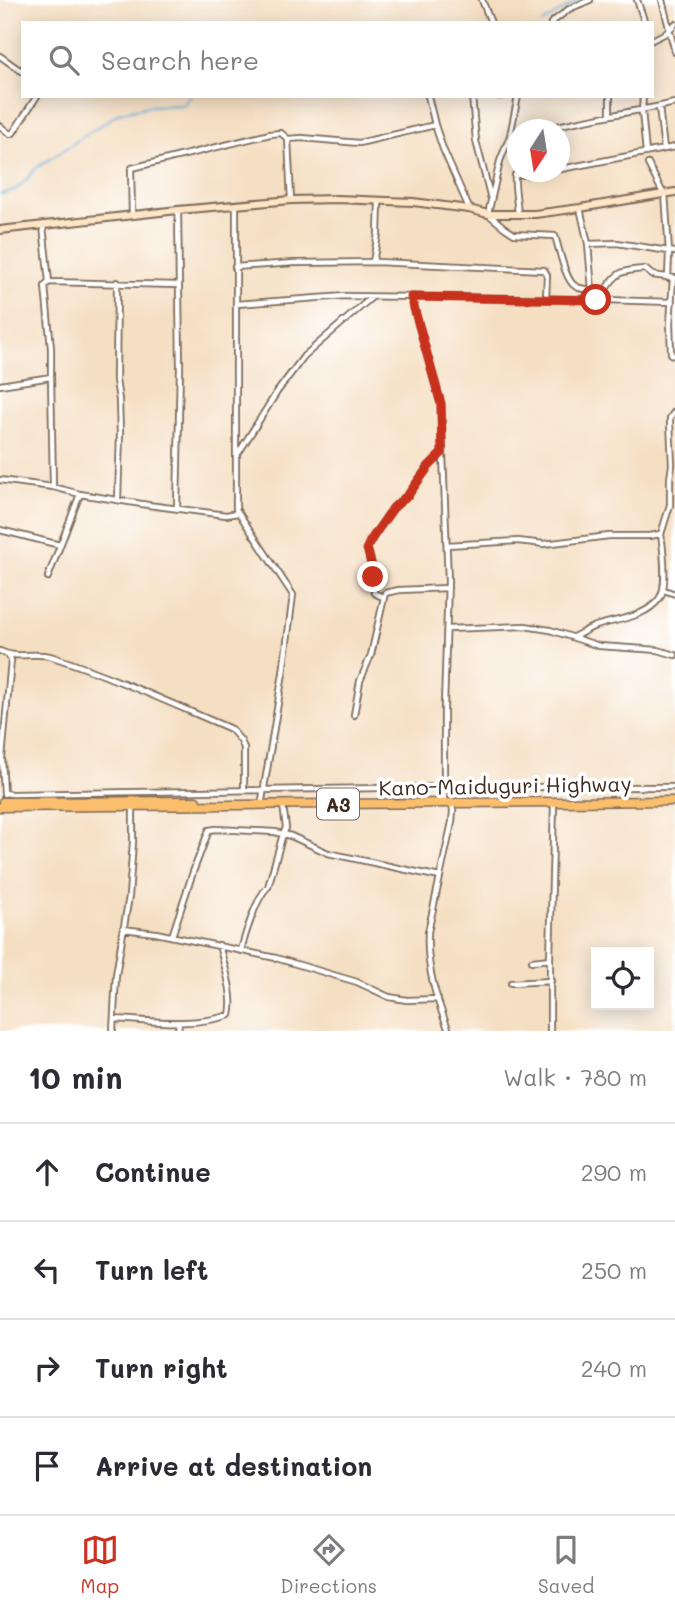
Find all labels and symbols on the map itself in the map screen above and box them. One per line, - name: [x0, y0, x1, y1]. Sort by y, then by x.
- north arrow: [507, 119, 570, 182]
- route start: [580, 284, 611, 315]
- route end: [357, 561, 388, 592]
- street label: Kano-Maiduguri Highway: [378, 769, 632, 801]
- road number: A3: [317, 789, 359, 820]

